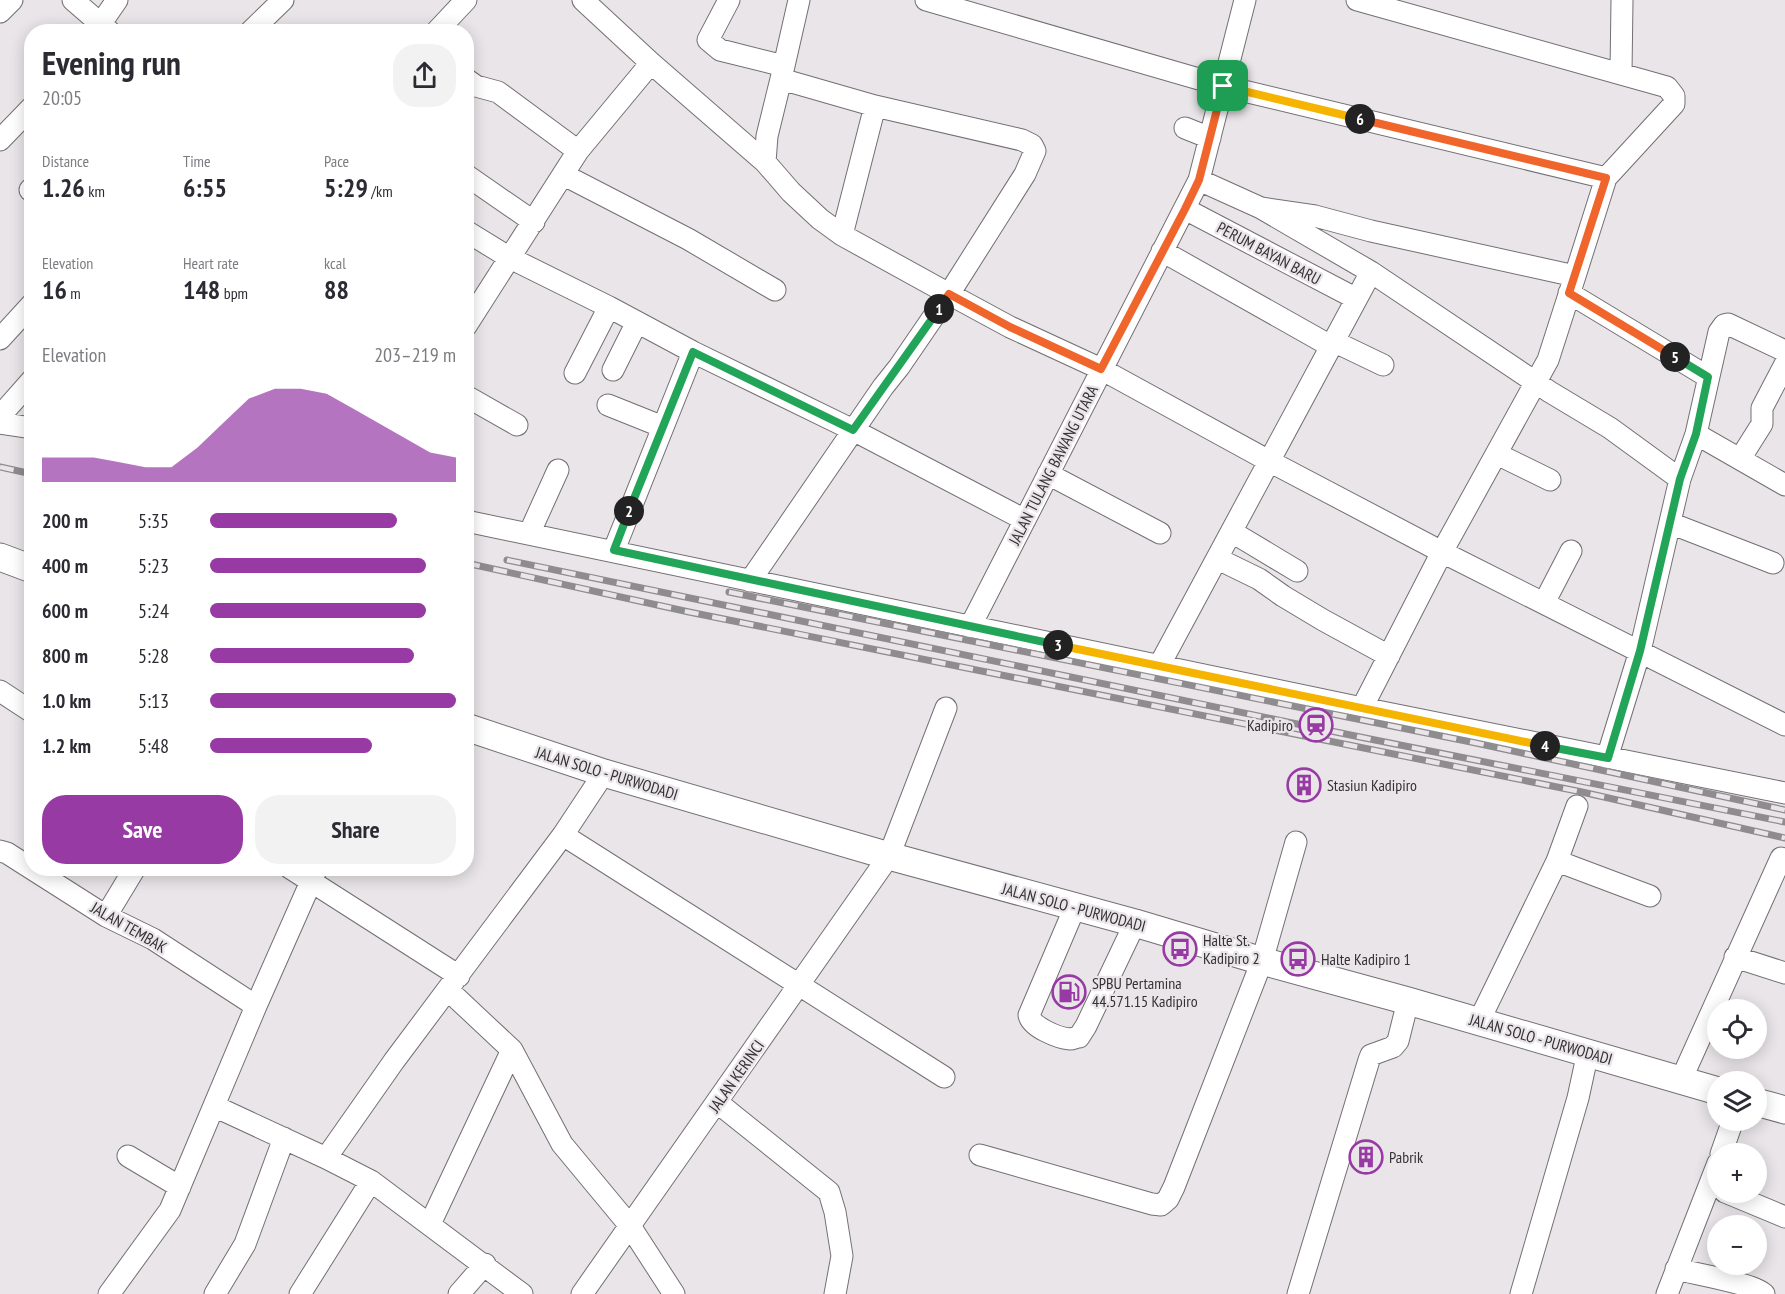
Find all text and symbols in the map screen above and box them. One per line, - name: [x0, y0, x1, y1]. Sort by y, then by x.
- text: Evening run: [42, 41, 181, 84]
- button: share: [393, 44, 456, 107]
- pin: [1197, 60, 1248, 111]
- icon: arrive: [1206, 69, 1239, 102]
- text: 20:05: [42, 85, 82, 111]
- pin: 6: [1345, 104, 1375, 134]
- text: 6: [1356, 109, 1364, 129]
- text: Distance: [42, 151, 89, 171]
- text: Time: [183, 151, 211, 171]
- text: Pace: [324, 151, 349, 171]
- text: 1.26: [42, 171, 85, 204]
- text: 6:55: [183, 171, 227, 204]
- text: 5:29: [324, 171, 368, 204]
- text: km: [85, 181, 105, 201]
- text: /km: [368, 181, 393, 201]
- street label: PERUM BAYAN BARU: [1214, 217, 1324, 289]
- text: Elevation: [42, 253, 93, 273]
- text: Heart rate: [183, 253, 239, 273]
- text: kcal: [324, 253, 346, 273]
- text: 16: [42, 273, 67, 306]
- text: 148: [183, 273, 220, 306]
- text: 88: [324, 273, 349, 306]
- text: m: [67, 283, 81, 303]
- text: bpm: [220, 283, 248, 303]
- pin: 1: [924, 294, 954, 324]
- text: 1: [935, 299, 943, 319]
- text: Elevation: [42, 342, 106, 368]
- text: 203–219 m: [374, 342, 456, 368]
- pin: 5: [1660, 342, 1690, 372]
- text: 5: [1671, 347, 1679, 367]
- street label: JALAN TULANG BAWANG UTARA: [1004, 381, 1102, 549]
- pin: 2: [614, 496, 644, 526]
- text: 2: [625, 501, 633, 521]
- text: 200 m: [42, 508, 88, 534]
- text: 5:35: [138, 508, 169, 534]
- text: 400 m: [42, 553, 88, 579]
- text: 5:23: [138, 553, 169, 579]
- text: 600 m: [42, 598, 88, 624]
- text: 5:24: [138, 598, 169, 624]
- pin: 3: [1043, 630, 1073, 660]
- text: 3: [1054, 635, 1062, 655]
- text: 800 m: [42, 643, 88, 669]
- text: 5:28: [138, 643, 169, 669]
- text: 1.0 km: [42, 688, 91, 714]
- text: 5:13: [138, 688, 169, 714]
- station icon: Kadipiro: [1298, 707, 1334, 743]
- place label: Kadipiro: [1247, 715, 1293, 735]
- pin: 4: [1530, 731, 1560, 761]
- text: 1.2 km: [42, 733, 91, 759]
- text: 5:48: [138, 733, 169, 759]
- text: 4: [1541, 736, 1549, 756]
- street label: JALAN SOLO - PURWODADI: [532, 742, 681, 804]
- building icon: Stasiun Kadipiro: [1286, 767, 1322, 803]
- place label: Stasiun Kadipiro: [1327, 775, 1417, 795]
- button: Save: [42, 795, 243, 864]
- button: Share: [255, 795, 456, 864]
- street label: JALAN SOLO - PURWODADI: [999, 878, 1148, 936]
- street label: JALAN TEMBAK: [87, 897, 171, 957]
- place label: Halte St. Kadipiro 2: [1203, 930, 1260, 968]
- bus stop icon: Halte St. Kadipiro 2: [1162, 931, 1198, 967]
- bus stop icon: Halte Kadipiro 1: [1280, 941, 1316, 977]
- place label: Halte Kadipiro 1: [1321, 949, 1411, 969]
- place label: SPBU Pertamina 44.571.15 Kadipiro: [1092, 973, 1198, 1011]
- fuel station icon: SPBU Pertamina 44.571.15 Kadipiro: [1051, 974, 1087, 1010]
- map controls: [1707, 999, 1767, 1275]
- button: locate: [1707, 999, 1767, 1059]
- street label: JALAN SOLO - PURWODADI: [1466, 1009, 1615, 1069]
- street label: JALAN KERINCI: [703, 1036, 768, 1117]
- button: layers: [1707, 1071, 1767, 1131]
- building icon: Pabrik: [1348, 1139, 1384, 1175]
- button: +: [1707, 1143, 1767, 1203]
- place label: Pabrik: [1389, 1147, 1424, 1167]
- button: −: [1707, 1215, 1767, 1275]

